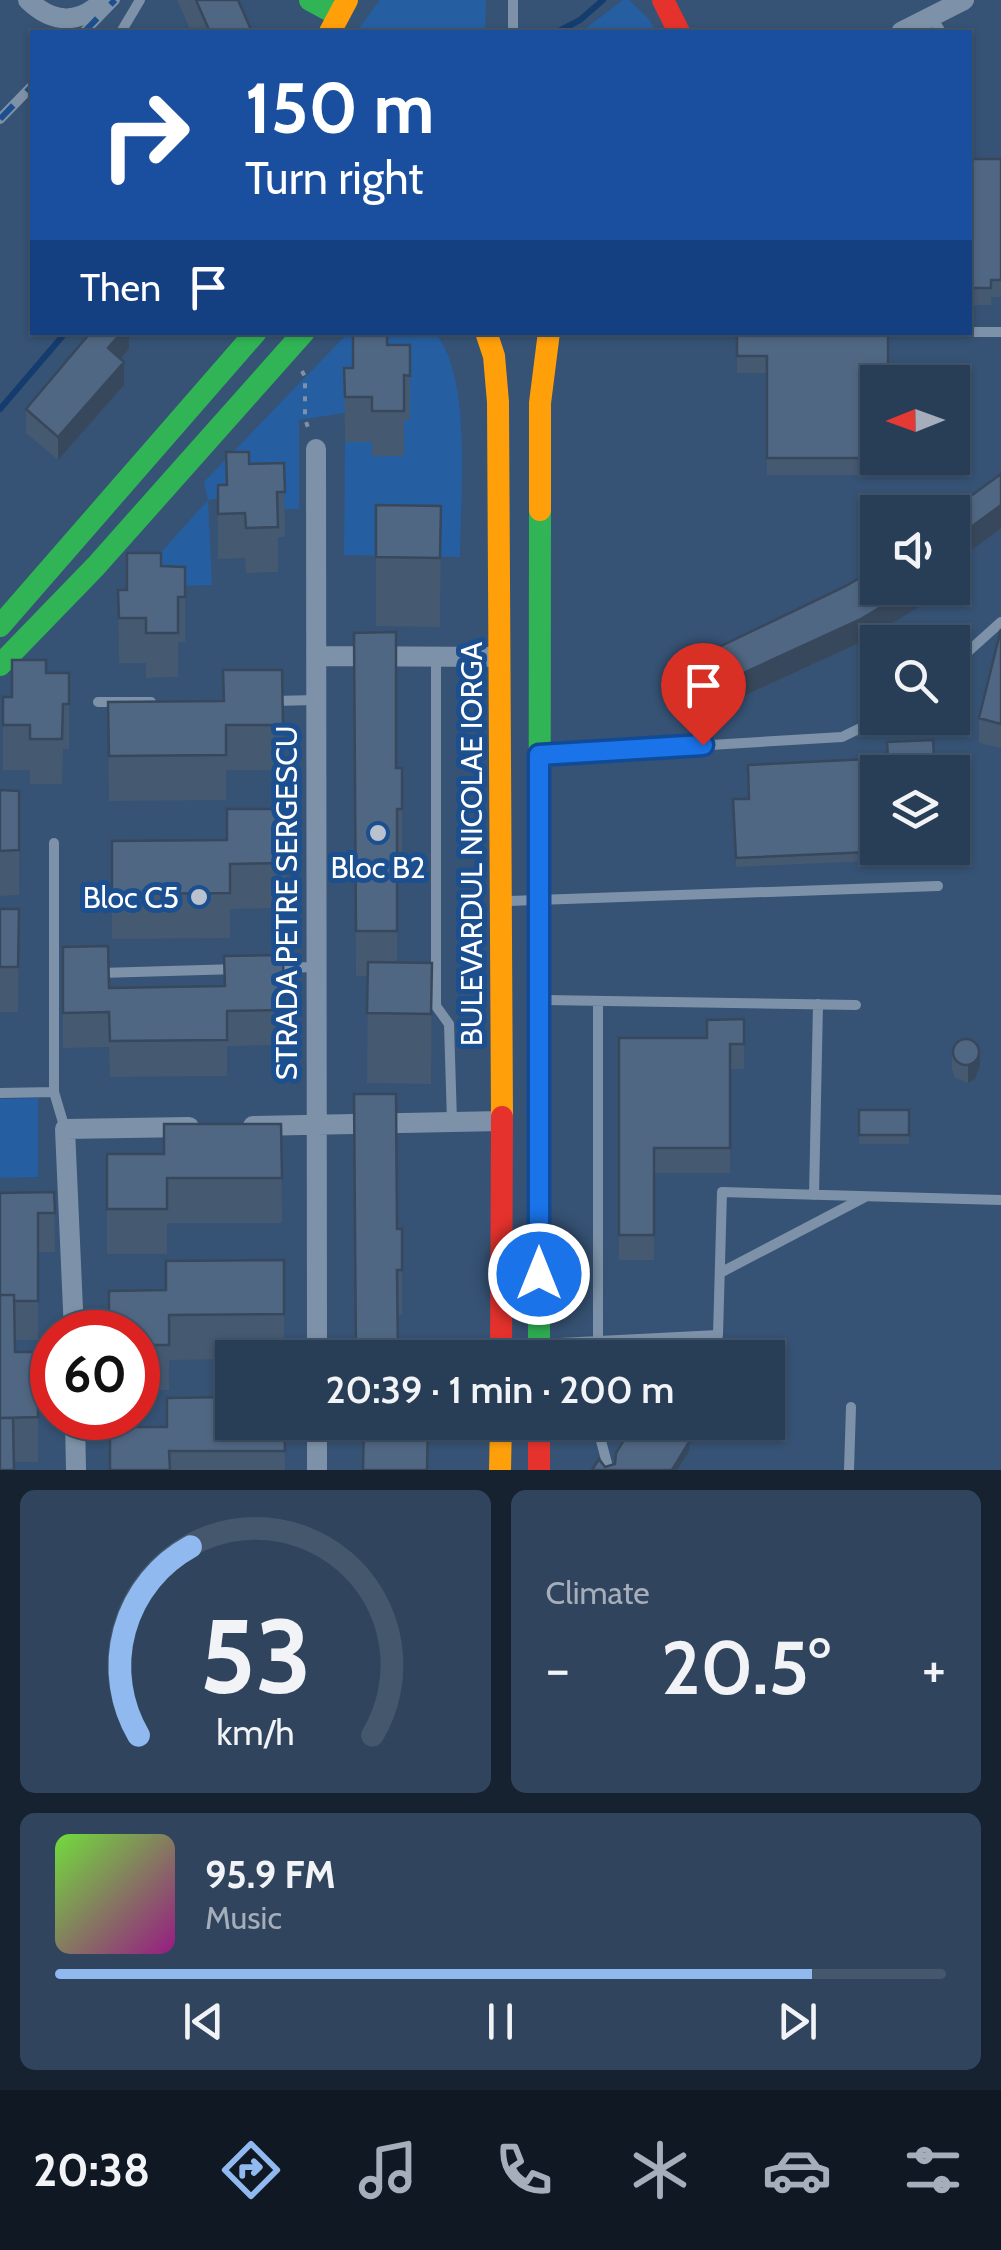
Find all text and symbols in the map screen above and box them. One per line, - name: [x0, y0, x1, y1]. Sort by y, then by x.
- text: 150 m: [245, 65, 434, 151]
- icon: right: [80, 70, 210, 200]
- text: Turn right: [245, 151, 424, 205]
- icon: arrive: [181, 260, 236, 315]
- text: Then: [80, 264, 161, 311]
- north arrow: [860, 365, 970, 475]
- map controls: [860, 365, 970, 865]
- button: sound: [860, 495, 970, 605]
- button: search: [860, 625, 970, 735]
- street label: BULEVARDUL NICOLAE IORGA: [453, 641, 490, 1046]
- pin: [661, 643, 746, 746]
- icon: arrive: [676, 658, 731, 713]
- street label: STRADA PETRE SERGESCU: [268, 726, 305, 1080]
- button: layers: [860, 755, 970, 865]
- marker: Bloc B2: [367, 822, 389, 844]
- place label: Bloc B2: [331, 849, 425, 886]
- place label: Bloc C5: [83, 879, 179, 916]
- marker: Bloc C5: [188, 886, 210, 908]
- position arrow: [487, 1222, 591, 1326]
- speed limit sign: 60: [30, 1310, 160, 1440]
- text: 20:39 · 1 min · 200 m: [326, 1366, 674, 1413]
- text: Climate: [546, 1573, 650, 1612]
- text: 53: [199, 1593, 311, 1719]
- text: 20.5°: [661, 1622, 831, 1713]
- text: −: [546, 1635, 570, 1702]
- text: +: [922, 1635, 946, 1702]
- text: km/h: [216, 1711, 294, 1754]
- text: 95.9 FM: [205, 1851, 336, 1898]
- text: Music: [205, 1898, 282, 1937]
- icon: previous: [176, 1994, 231, 2049]
- icon: pause: [473, 1994, 528, 2049]
- icon: next: [770, 1994, 825, 2049]
- icon: directions: [216, 2135, 286, 2205]
- icon: music: [353, 2135, 423, 2205]
- icon: phone: [489, 2135, 559, 2205]
- icon: climate: [625, 2135, 695, 2205]
- icon: car: [762, 2135, 832, 2205]
- icon: filters: [898, 2135, 968, 2205]
- text: 20:38: [33, 2143, 150, 2197]

